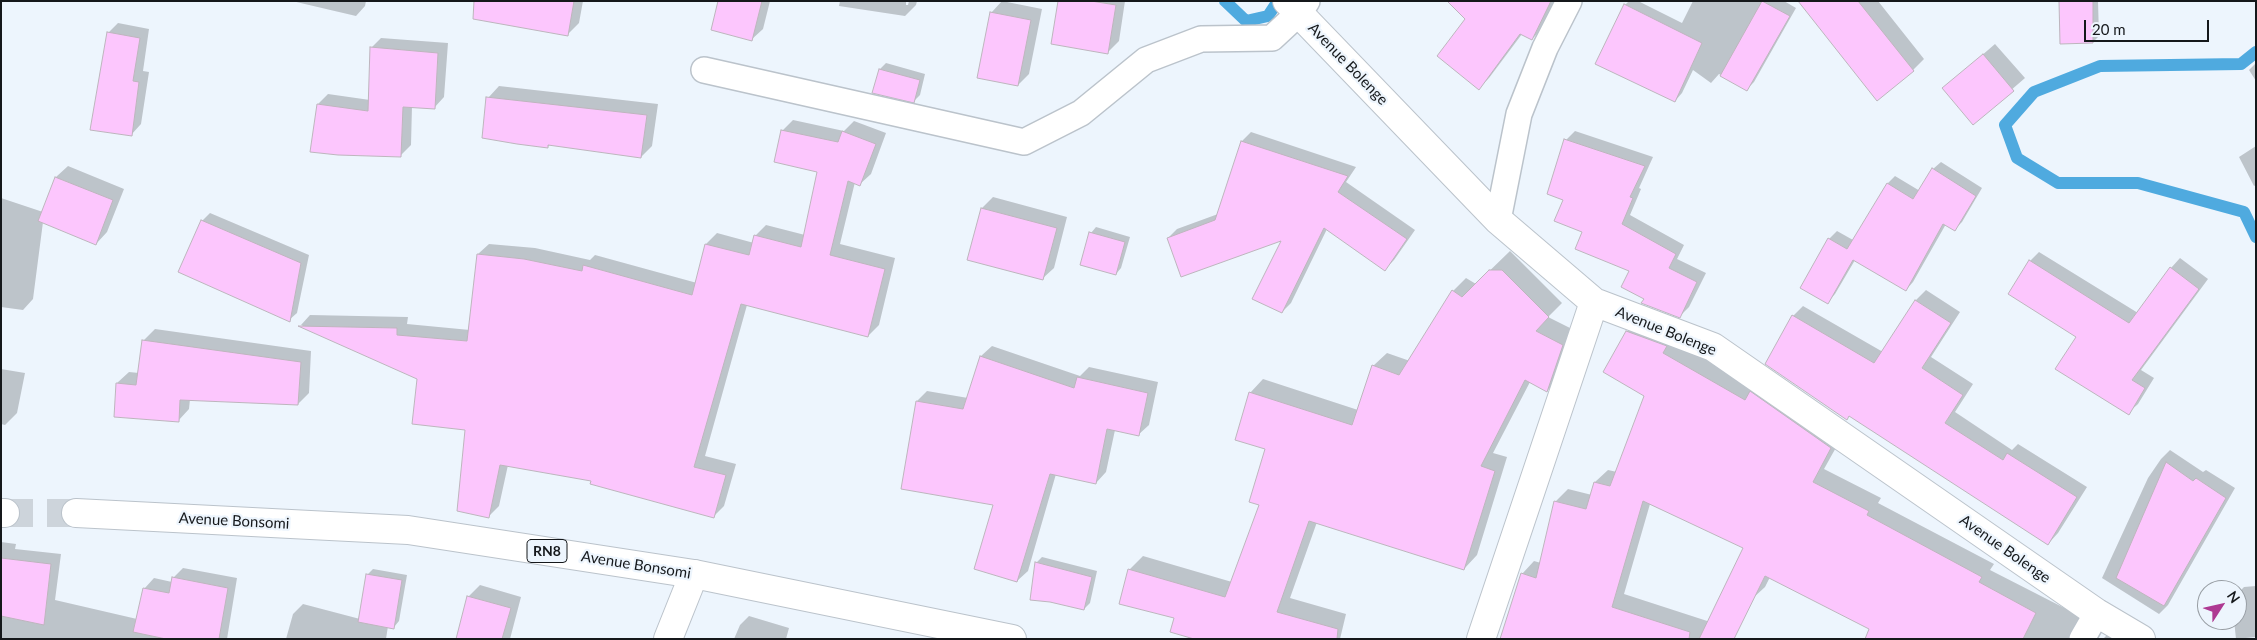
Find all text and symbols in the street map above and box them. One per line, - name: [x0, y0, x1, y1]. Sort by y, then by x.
- scale bar: [2087, 10, 2212, 42]
- street label: Avenue Bolenge: [1304, 19, 1392, 109]
- text: 20 m: [2092, 20, 2126, 38]
- street label: Avenue Bolenge: [1613, 303, 1719, 359]
- street label: Avenue Bonsomi: [178, 509, 290, 533]
- street label: Avenue Bolenge: [1956, 511, 2054, 587]
- road number: RN8: [527, 540, 567, 562]
- street label: Avenue Bonsomi: [580, 547, 692, 583]
- north arrow: [2197, 580, 2247, 630]
- text: N: [2224, 587, 2244, 606]

